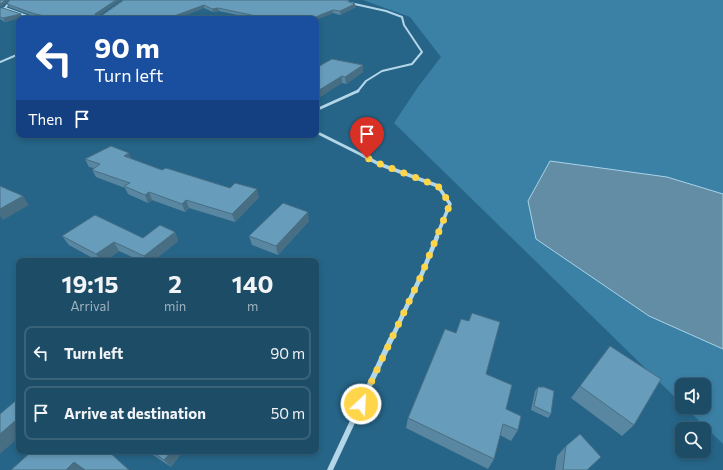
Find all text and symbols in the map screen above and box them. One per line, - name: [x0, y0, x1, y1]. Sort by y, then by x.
- text: 90 m: [94, 30, 160, 64]
- icon: left: [28, 32, 80, 84]
- text: Turn left: [94, 64, 163, 86]
- icon: arrive: [71, 108, 93, 130]
- text: Then: [28, 110, 63, 128]
- pin: [350, 117, 384, 158]
- icon: arrive: [356, 123, 378, 145]
- text: 19:15: [62, 269, 118, 298]
- text: 2: [168, 269, 182, 298]
- text: 140: [232, 269, 273, 298]
- text: Arrival: [70, 298, 110, 314]
- text: min: [164, 298, 186, 314]
- text: m: [247, 298, 258, 314]
- icon: left: [30, 342, 52, 364]
- text: Turn left: [64, 344, 123, 362]
- text: 90 m: [270, 344, 305, 362]
- map controls: [675, 378, 711, 458]
- button: sound: [675, 378, 711, 414]
- position arrow: [340, 383, 382, 425]
- icon: arrive: [30, 402, 52, 424]
- text: Arrive at destination: [64, 404, 206, 422]
- text: 50 m: [271, 404, 305, 422]
- button: search: [675, 422, 711, 458]

